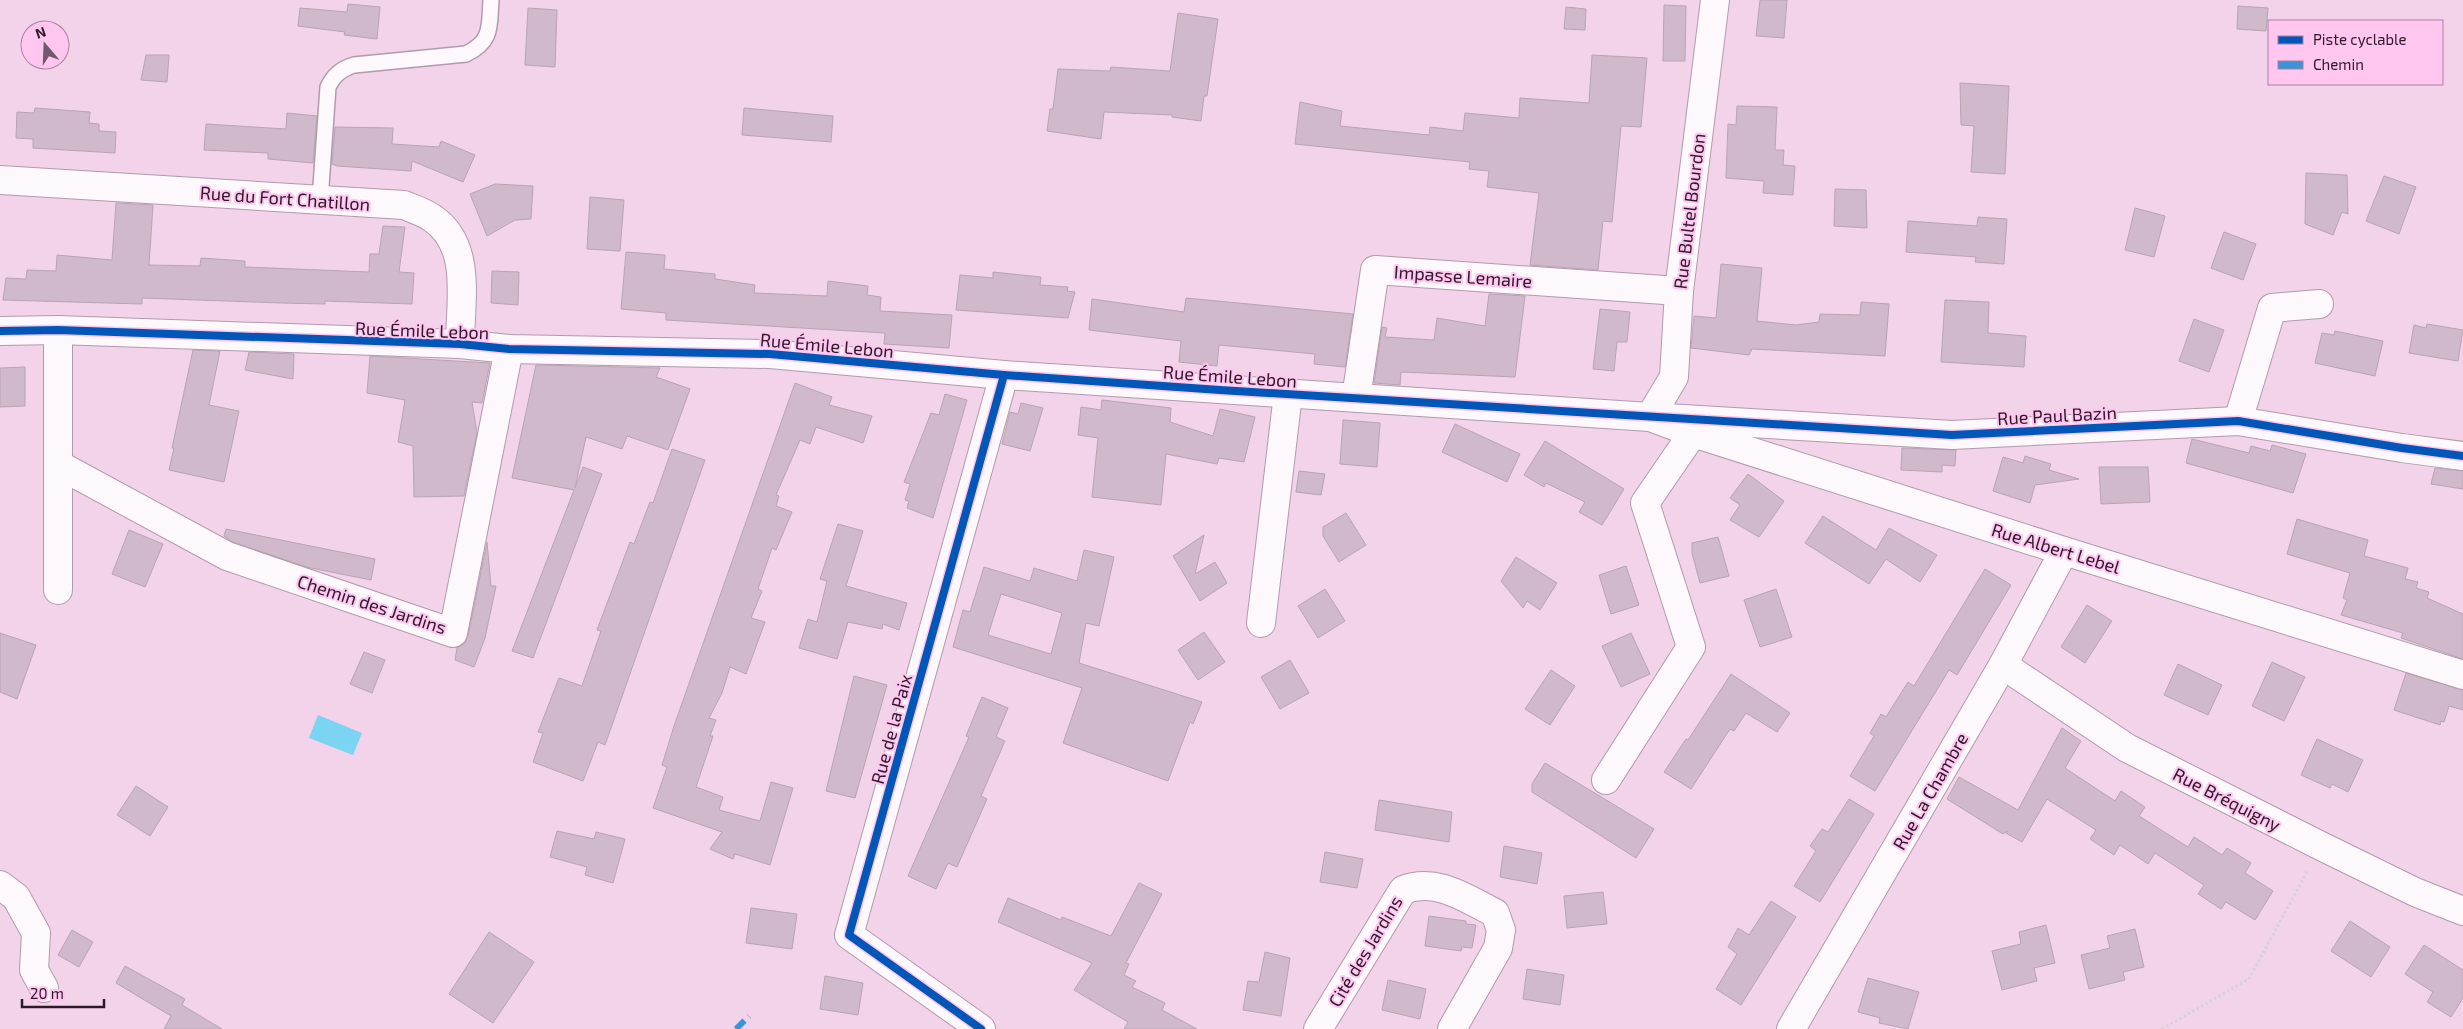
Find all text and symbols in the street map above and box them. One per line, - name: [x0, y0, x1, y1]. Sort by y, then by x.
- north arrow: [20, 20, 70, 70]
- legend: [2268, 20, 2443, 85]
- text: N: [33, 23, 48, 42]
- text: Piste cyclable: [2313, 30, 2407, 48]
- text: Chemin: [2313, 55, 2364, 73]
- street label: Rue Bultel Bourdon: [1669, 132, 1709, 290]
- street label: Rue du Fort Chatillon: [199, 181, 371, 215]
- street label: Impasse Lemaire: [1393, 260, 1533, 292]
- street label: Rue Émile Lebon: [355, 317, 489, 343]
- street label: Rue Émile Lebon: [759, 328, 895, 362]
- street label: Rue Émile Lebon: [1162, 360, 1298, 392]
- street label: Rue Paul Bazin: [1997, 401, 2117, 429]
- street label: Rue Albert Lebel: [1989, 518, 2124, 578]
- street label: Chemin des Jardins: [295, 570, 449, 638]
- street label: Rue de la Paix: [866, 671, 916, 786]
- street label: Rue La Chambre: [1888, 729, 1972, 853]
- street label: Rue Bréquigny: [2169, 762, 2285, 836]
- street label: Cité des Jardins: [1323, 892, 1407, 1010]
- scale bar: [22, 976, 105, 1008]
- text: 20 m: [30, 984, 64, 1002]

